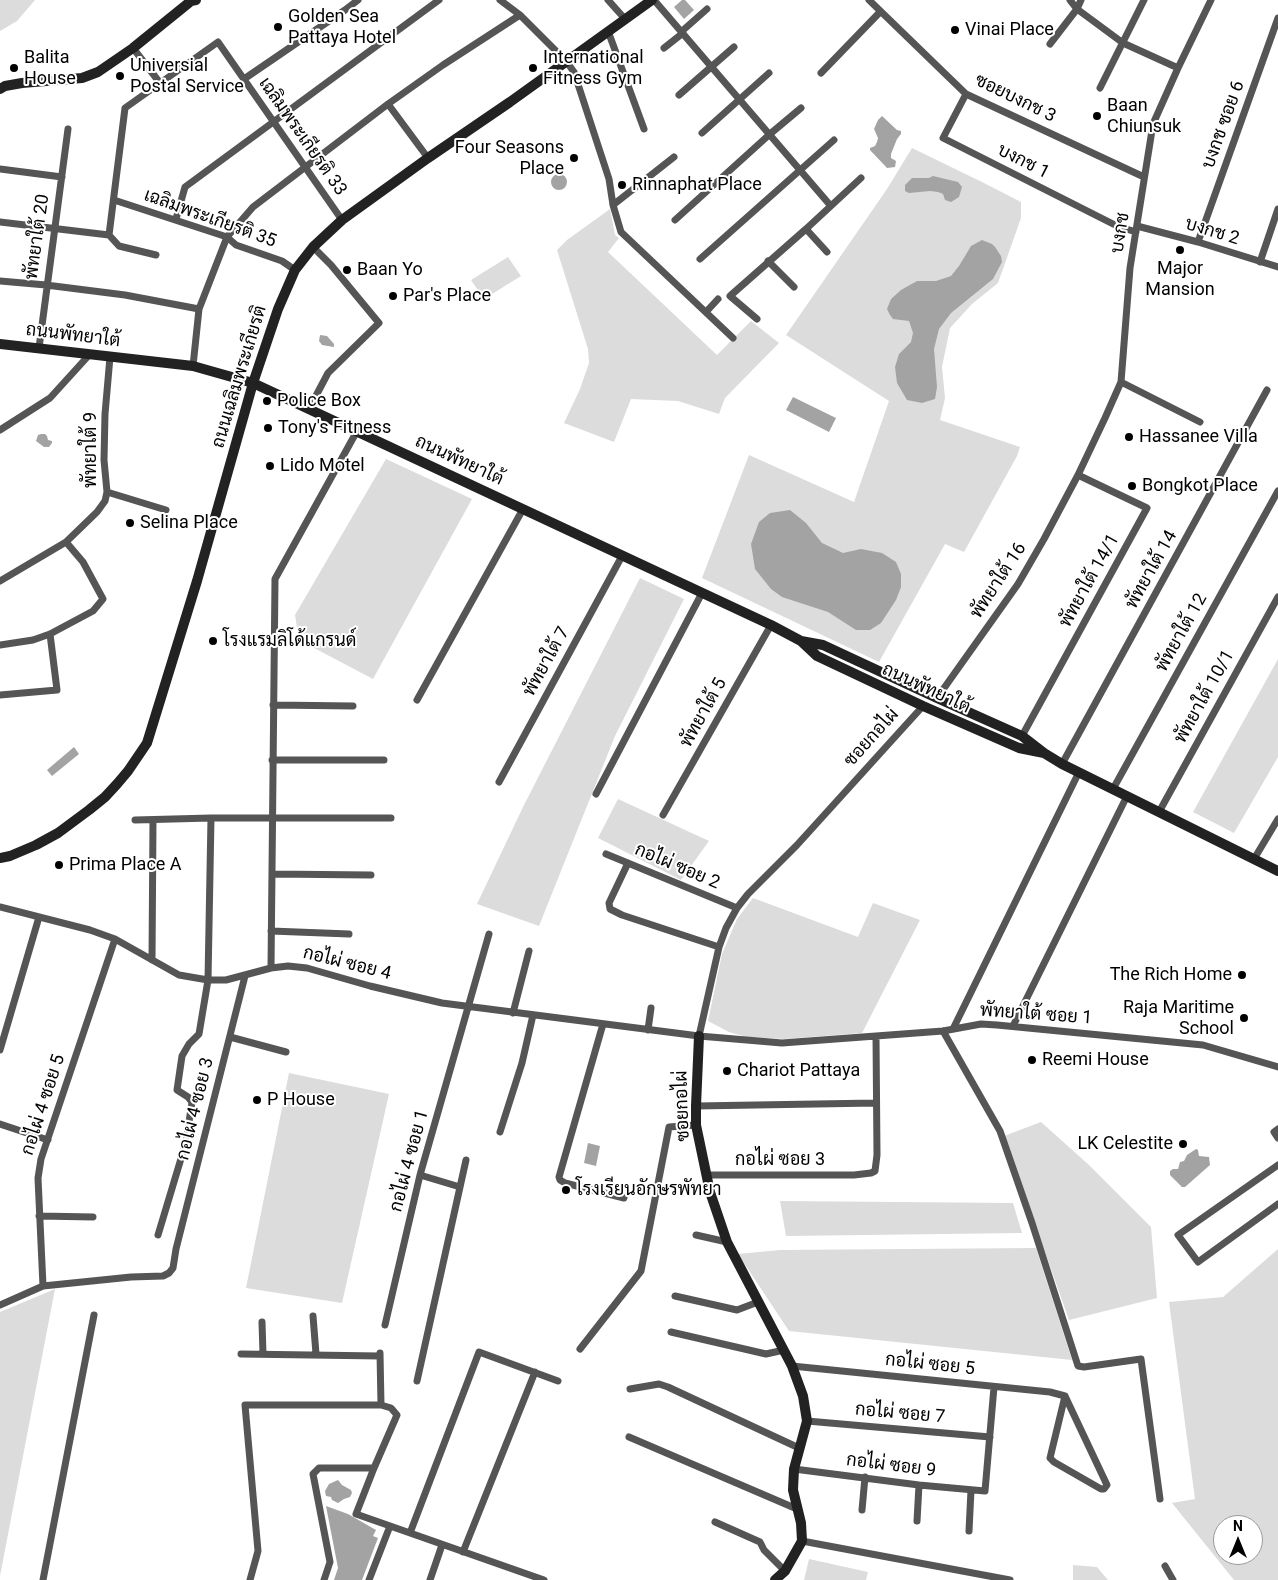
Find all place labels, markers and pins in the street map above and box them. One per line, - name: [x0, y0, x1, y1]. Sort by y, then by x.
- place label: Golden Sea Pattaya Hotel: [288, 6, 396, 48]
- place label: Vinai Place: [965, 19, 1054, 41]
- marker: Golden Sea Pattaya Hotel: [272, 21, 284, 33]
- marker: Vinai Place: [949, 24, 961, 36]
- place label: Balita House: [24, 47, 76, 90]
- place label: International Fitness Gym: [543, 47, 644, 90]
- place label: Universial Postal Service: [130, 55, 244, 98]
- marker: Balita House: [8, 62, 20, 74]
- marker: International Fitness Gym: [527, 62, 539, 74]
- marker: Universial Postal Service: [114, 70, 126, 82]
- place label: Baan Chiunsuk: [1107, 95, 1181, 138]
- marker: Baan Chiunsuk: [1091, 110, 1103, 122]
- place label: Four Seasons Place: [455, 137, 564, 180]
- marker: Four Seasons Place: [568, 152, 580, 164]
- place label: Rinnaphat Place: [632, 174, 762, 196]
- marker: Rinnaphat Place: [616, 179, 628, 191]
- marker: Major Mansion: [1174, 244, 1186, 256]
- place label: Major Mansion: [1145, 258, 1215, 300]
- place label: Baan Yo: [357, 259, 423, 281]
- marker: Baan Yo: [341, 264, 353, 276]
- place label: Par's Place: [403, 285, 491, 307]
- marker: Par's Place: [387, 290, 399, 302]
- place label: Police Box: [277, 390, 361, 412]
- marker: Police Box: [261, 395, 273, 407]
- place label: Tony's Fitness: [278, 417, 391, 439]
- marker: Tony's Fitness: [262, 422, 274, 434]
- place label: Hassanee Villa: [1139, 426, 1258, 448]
- marker: Hassanee Villa: [1123, 431, 1135, 443]
- place label: Lido Motel: [280, 455, 365, 477]
- marker: Lido Motel: [264, 460, 276, 472]
- place label: Bongkot Place: [1142, 475, 1258, 497]
- marker: Bongkot Place: [1126, 480, 1138, 492]
- place label: Selina Place: [140, 512, 238, 534]
- marker: Selina Place: [124, 517, 136, 529]
- place label: โรงแรมลิโด้แกรนด์: [223, 630, 356, 652]
- marker: โรงแรมลิโด้แกรนด์: [207, 635, 219, 647]
- place label: Prima Place A: [69, 854, 182, 876]
- marker: Prima Place A: [53, 859, 65, 871]
- place label: The Rich Home: [1110, 964, 1232, 986]
- marker: The Rich Home: [1236, 969, 1248, 981]
- place label: Raja Maritime School: [1123, 997, 1234, 1040]
- marker: Raja Maritime School: [1238, 1012, 1250, 1024]
- place label: Reemi House: [1042, 1049, 1149, 1071]
- marker: Reemi House: [1026, 1054, 1038, 1066]
- place label: Chariot Pattaya: [737, 1060, 860, 1082]
- marker: Chariot Pattaya: [721, 1065, 733, 1077]
- place label: P House: [267, 1089, 335, 1111]
- marker: P House: [251, 1094, 263, 1106]
- place label: LK Celestite: [1077, 1133, 1173, 1155]
- marker: LK Celestite: [1177, 1138, 1189, 1150]
- place label: โรงเรียนอักษรพัทยา: [576, 1179, 721, 1201]
- marker: โรงเรียนอักษรพัทยา: [560, 1184, 572, 1196]

